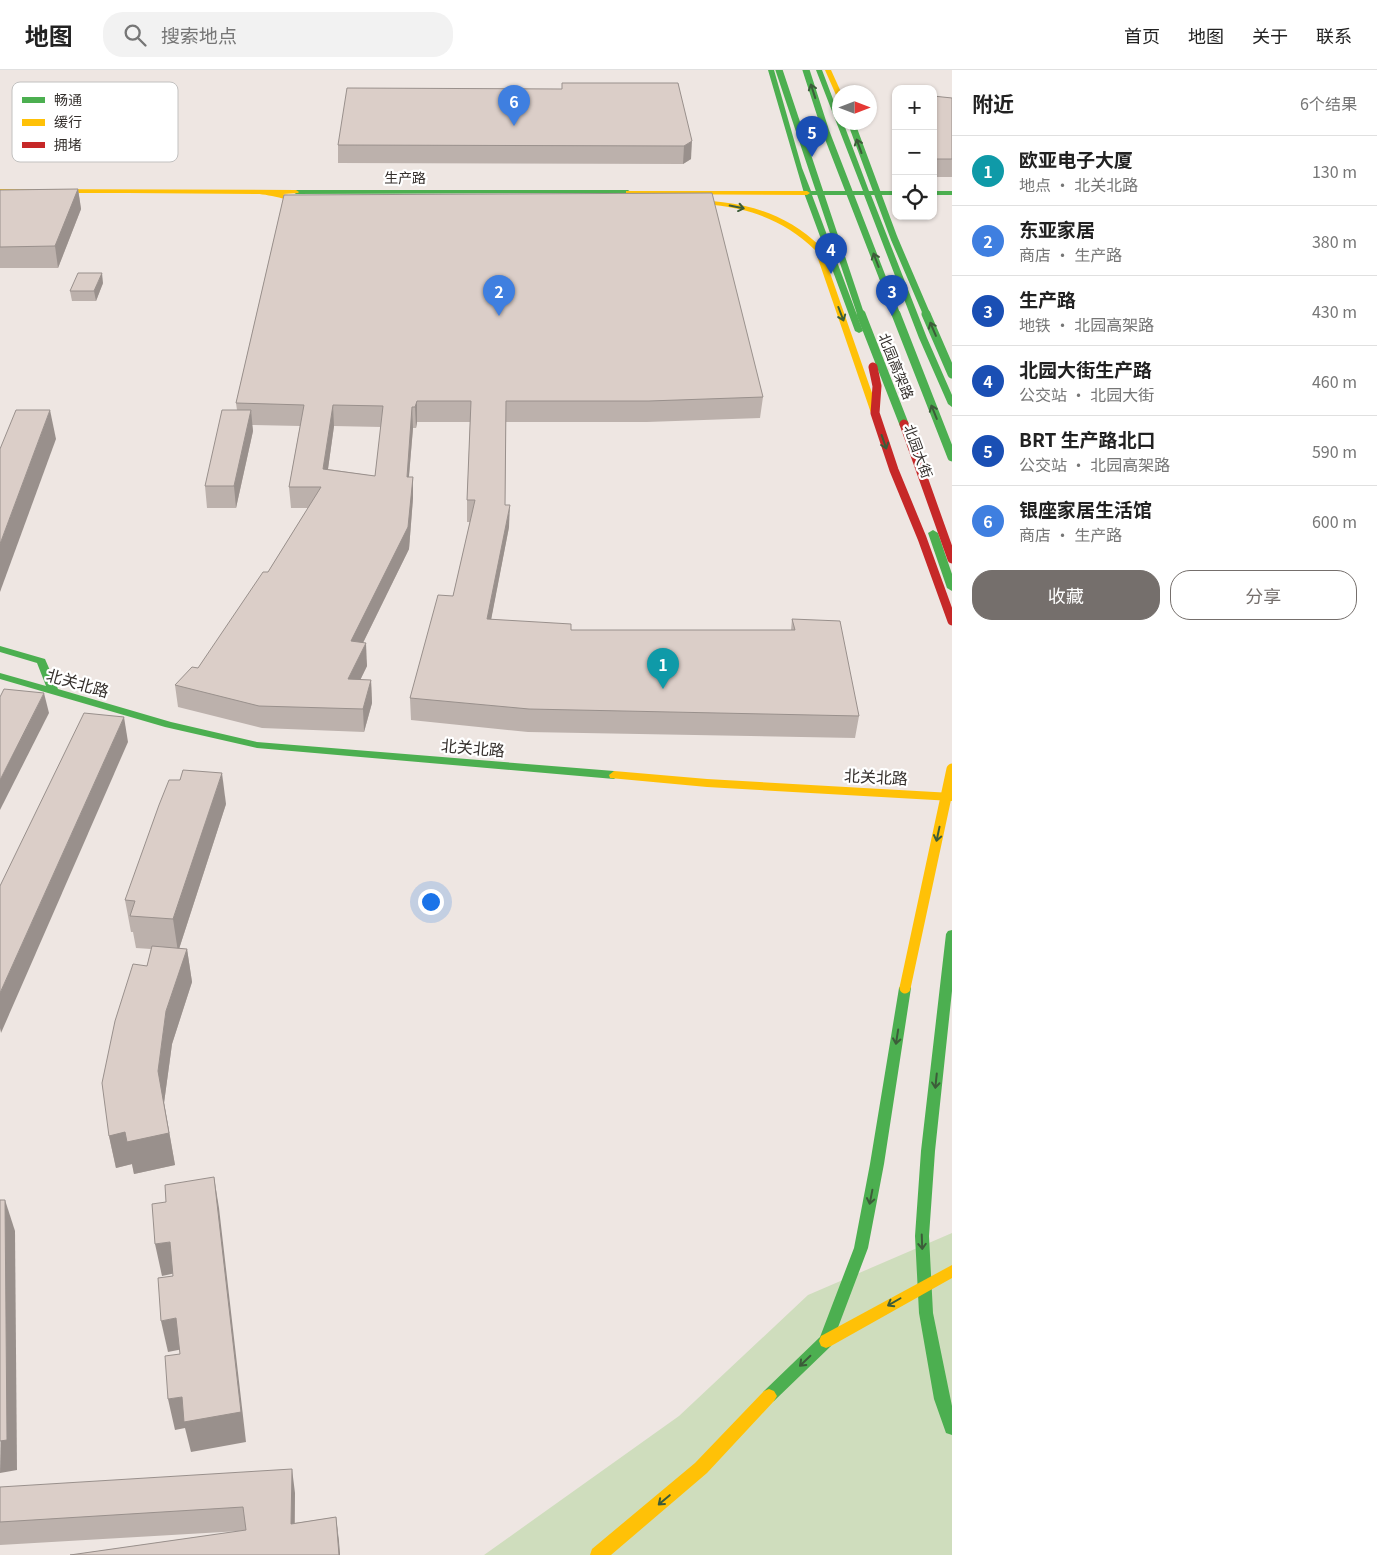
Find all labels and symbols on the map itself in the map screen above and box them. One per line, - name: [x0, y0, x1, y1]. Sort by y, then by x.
- legend: [12, 82, 178, 162]
- one-way arrow: [808, 84, 817, 100]
- pin: 6: [498, 85, 530, 126]
- north arrow: [832, 85, 877, 130]
- text: 畅通: [54, 89, 82, 109]
- text: 缓行: [54, 111, 82, 131]
- pin: 5: [796, 116, 828, 157]
- text: 拥堵: [54, 134, 82, 154]
- one-way arrow: [854, 139, 863, 154]
- street label: 生产路: [384, 167, 426, 187]
- one-way arrow: [729, 203, 745, 213]
- pin: 4: [815, 233, 847, 274]
- one-way arrow: [871, 253, 880, 268]
- pin: 2: [483, 275, 515, 316]
- pin: 3: [876, 275, 908, 316]
- one-way arrow: [837, 306, 847, 321]
- one-way arrow: [927, 322, 937, 337]
- street label: 北园高架路: [875, 330, 919, 402]
- one-way arrow: [929, 404, 938, 420]
- street label: 北园大街: [900, 421, 938, 481]
- one-way arrow: [880, 434, 890, 450]
- pin: 1: [647, 648, 679, 689]
- street label: 北关北路: [44, 662, 112, 702]
- street label: 北关北路: [440, 732, 506, 762]
- street label: 北关北路: [843, 762, 909, 790]
- one-way arrow: [933, 826, 942, 842]
- your location: [418, 889, 444, 915]
- one-way arrow: [892, 1028, 902, 1044]
- one-way arrow: [931, 1072, 940, 1088]
- one-way arrow: [866, 1188, 875, 1204]
- one-way arrow: [918, 1234, 927, 1250]
- one-way arrow: [887, 1298, 901, 1308]
- one-way arrow: [799, 1355, 812, 1367]
- one-way arrow: [657, 1494, 670, 1506]

